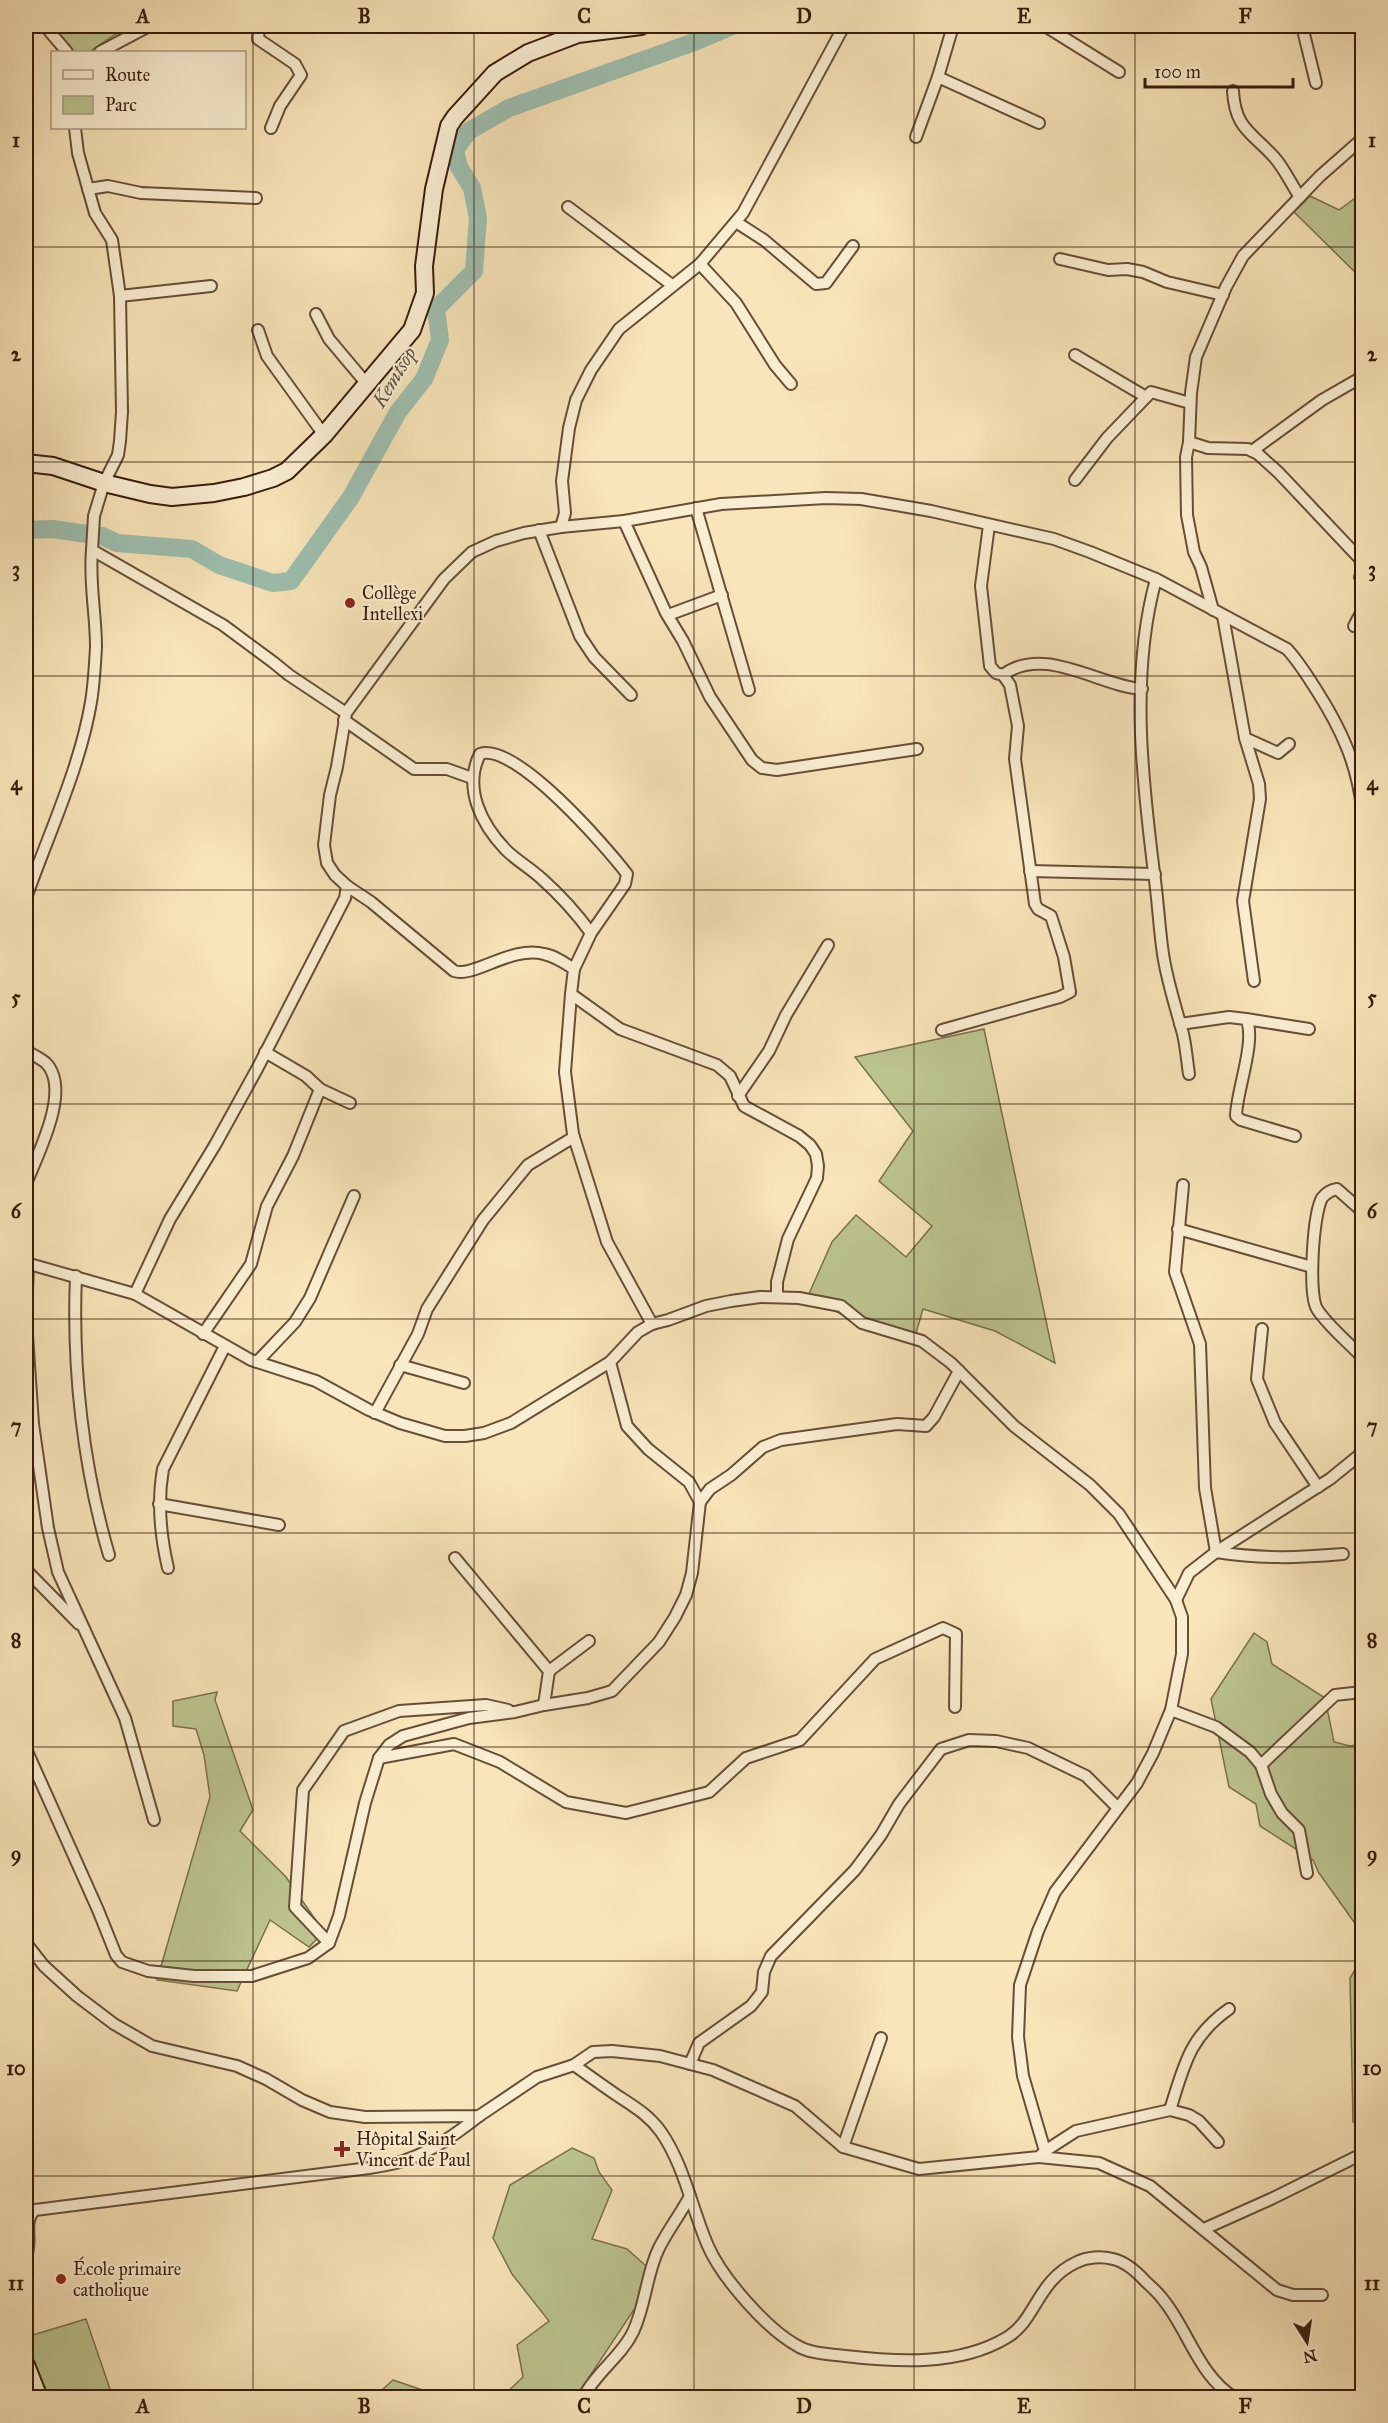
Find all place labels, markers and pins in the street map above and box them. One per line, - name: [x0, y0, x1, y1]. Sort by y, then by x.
- place label: Collège Intellexi: [362, 582, 423, 625]
- marker: Collège Intellexi: [343, 596, 357, 610]
- place label: Hôpital Saint Vincent de Paul: [355, 2128, 471, 2171]
- marker: Hôpital Saint Vincent de Paul: [333, 2140, 351, 2158]
- place label: École primaire catholique: [73, 2256, 181, 2302]
- marker: École primaire catholique: [54, 2272, 68, 2286]

